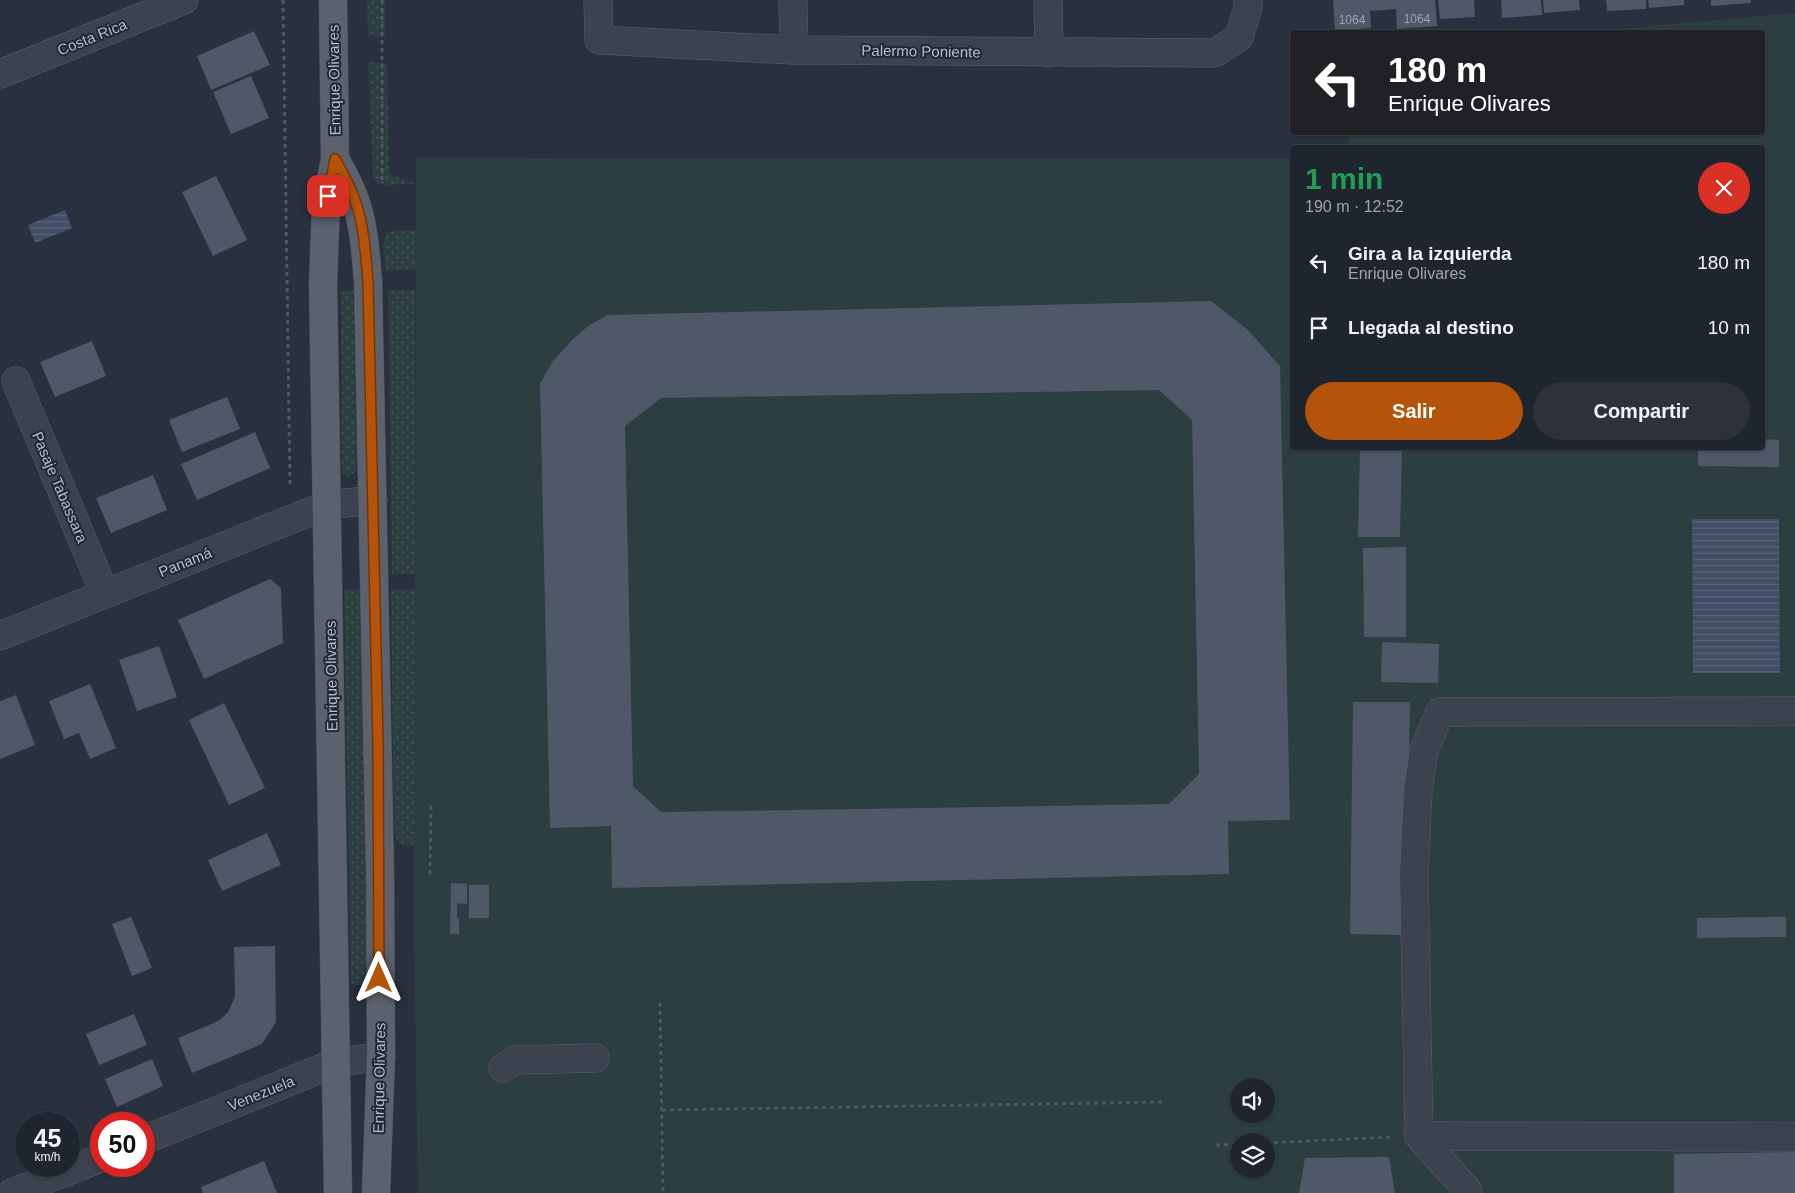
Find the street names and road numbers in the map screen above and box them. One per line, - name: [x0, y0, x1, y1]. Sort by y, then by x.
- street label: Costa Rica: [55, 15, 130, 59]
- street label: Enrique Olivares: [325, 24, 343, 136]
- street label: Palermo Poniente: [861, 41, 981, 61]
- street label: Pasaje Tabassara: [29, 429, 91, 546]
- street label: Panamá: [156, 543, 215, 580]
- street label: Enrique Olivares: [322, 620, 340, 732]
- street label: Enrique Olivares: [370, 1022, 388, 1134]
- street label: Venezuela: [225, 1072, 297, 1114]

